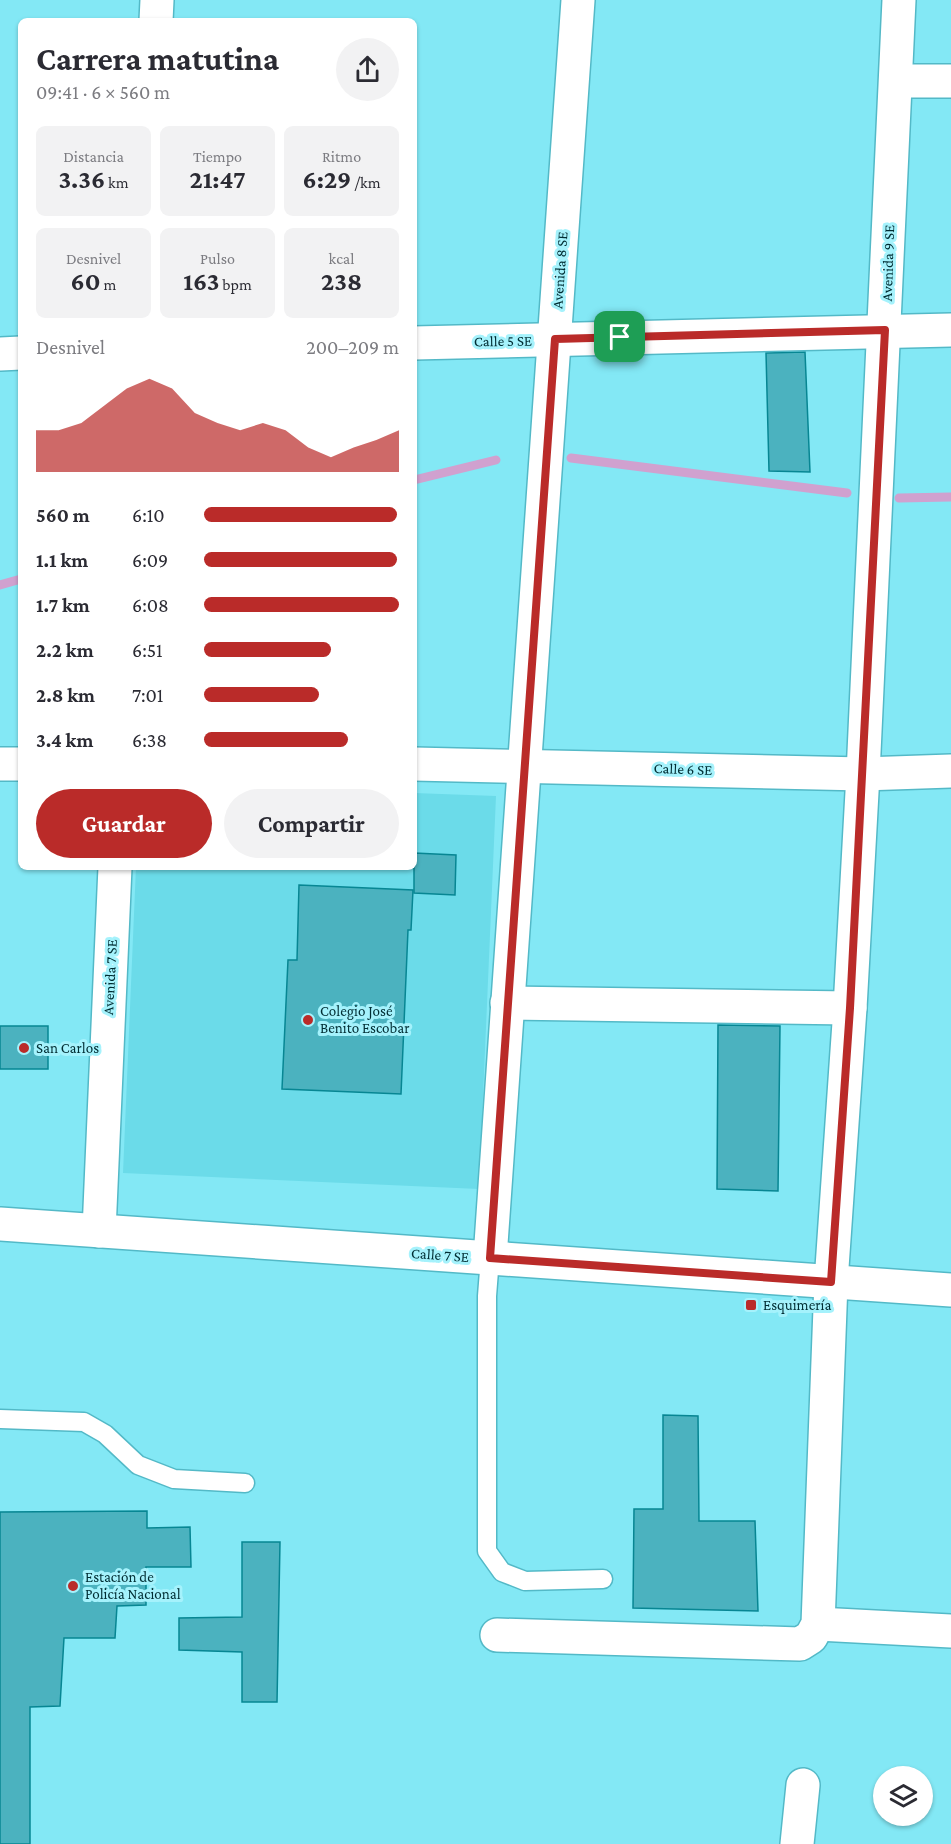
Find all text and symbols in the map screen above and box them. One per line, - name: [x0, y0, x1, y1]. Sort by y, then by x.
- button: share: [336, 38, 399, 101]
- text: Carrera matutina: [36, 40, 279, 77]
- text: 09:41 · 6 × 560 m: [36, 81, 170, 103]
- text: Distancia: [63, 148, 124, 165]
- text: Tiempo: [193, 148, 242, 165]
- text: Ritmo: [322, 148, 361, 165]
- text: 3.36: [58, 165, 105, 194]
- text: 21:47: [189, 165, 246, 194]
- text: 6:29: [303, 165, 351, 194]
- text: km: [105, 174, 129, 191]
- text: /km: [351, 174, 380, 191]
- street label: Avenida 9 SE: [879, 224, 897, 302]
- street label: Avenida 8 SE: [549, 231, 571, 309]
- text: Desnivel: [66, 250, 121, 267]
- text: Pulso: [200, 250, 235, 267]
- text: kcal: [329, 250, 354, 267]
- text: 60: [71, 267, 101, 296]
- text: 163: [183, 267, 219, 296]
- text: 238: [321, 267, 362, 296]
- text: m: [101, 276, 116, 293]
- text: bpm: [219, 276, 252, 293]
- pin: [594, 311, 645, 362]
- icon: arrive: [603, 320, 636, 353]
- street label: Calle 5 SE: [474, 332, 532, 350]
- text: Desnivel: [36, 336, 105, 358]
- text: 200–209 m: [306, 336, 399, 358]
- text: 560 m: [36, 504, 90, 526]
- text: 6:10: [132, 504, 165, 526]
- text: 1.1 km: [36, 549, 88, 571]
- text: 6:09: [132, 549, 168, 571]
- text: 1.7 km: [36, 594, 90, 616]
- text: 6:08: [132, 594, 169, 616]
- text: 2.2 km: [36, 639, 94, 661]
- text: 6:51: [132, 639, 163, 661]
- text: 2.8 km: [36, 684, 95, 706]
- text: 7:01: [132, 684, 163, 706]
- text: 3.4 km: [36, 729, 93, 751]
- text: 6:38: [132, 729, 167, 751]
- street label: Calle 6 SE: [653, 760, 713, 778]
- button: Guardar: [36, 789, 212, 858]
- button: Compartir: [224, 789, 399, 858]
- street label: Avenida 7 SE: [100, 939, 120, 1015]
- place label: Colegio José Benito Escobar: [320, 1003, 410, 1036]
- marker: Colegio José Benito Escobar: [301, 1013, 315, 1027]
- place label: San Carlos: [36, 1040, 99, 1056]
- marker: San Carlos: [17, 1041, 31, 1055]
- street label: Calle 7 SE: [411, 1245, 469, 1265]
- place label: Esquimería: [763, 1297, 831, 1314]
- marker: Esquimería: [744, 1298, 758, 1312]
- place label: Estación de Policía Nacional: [85, 1569, 181, 1602]
- marker: Estación de Policía Nacional: [66, 1579, 80, 1593]
- map controls: [873, 1766, 933, 1826]
- button: layers: [873, 1766, 933, 1826]

